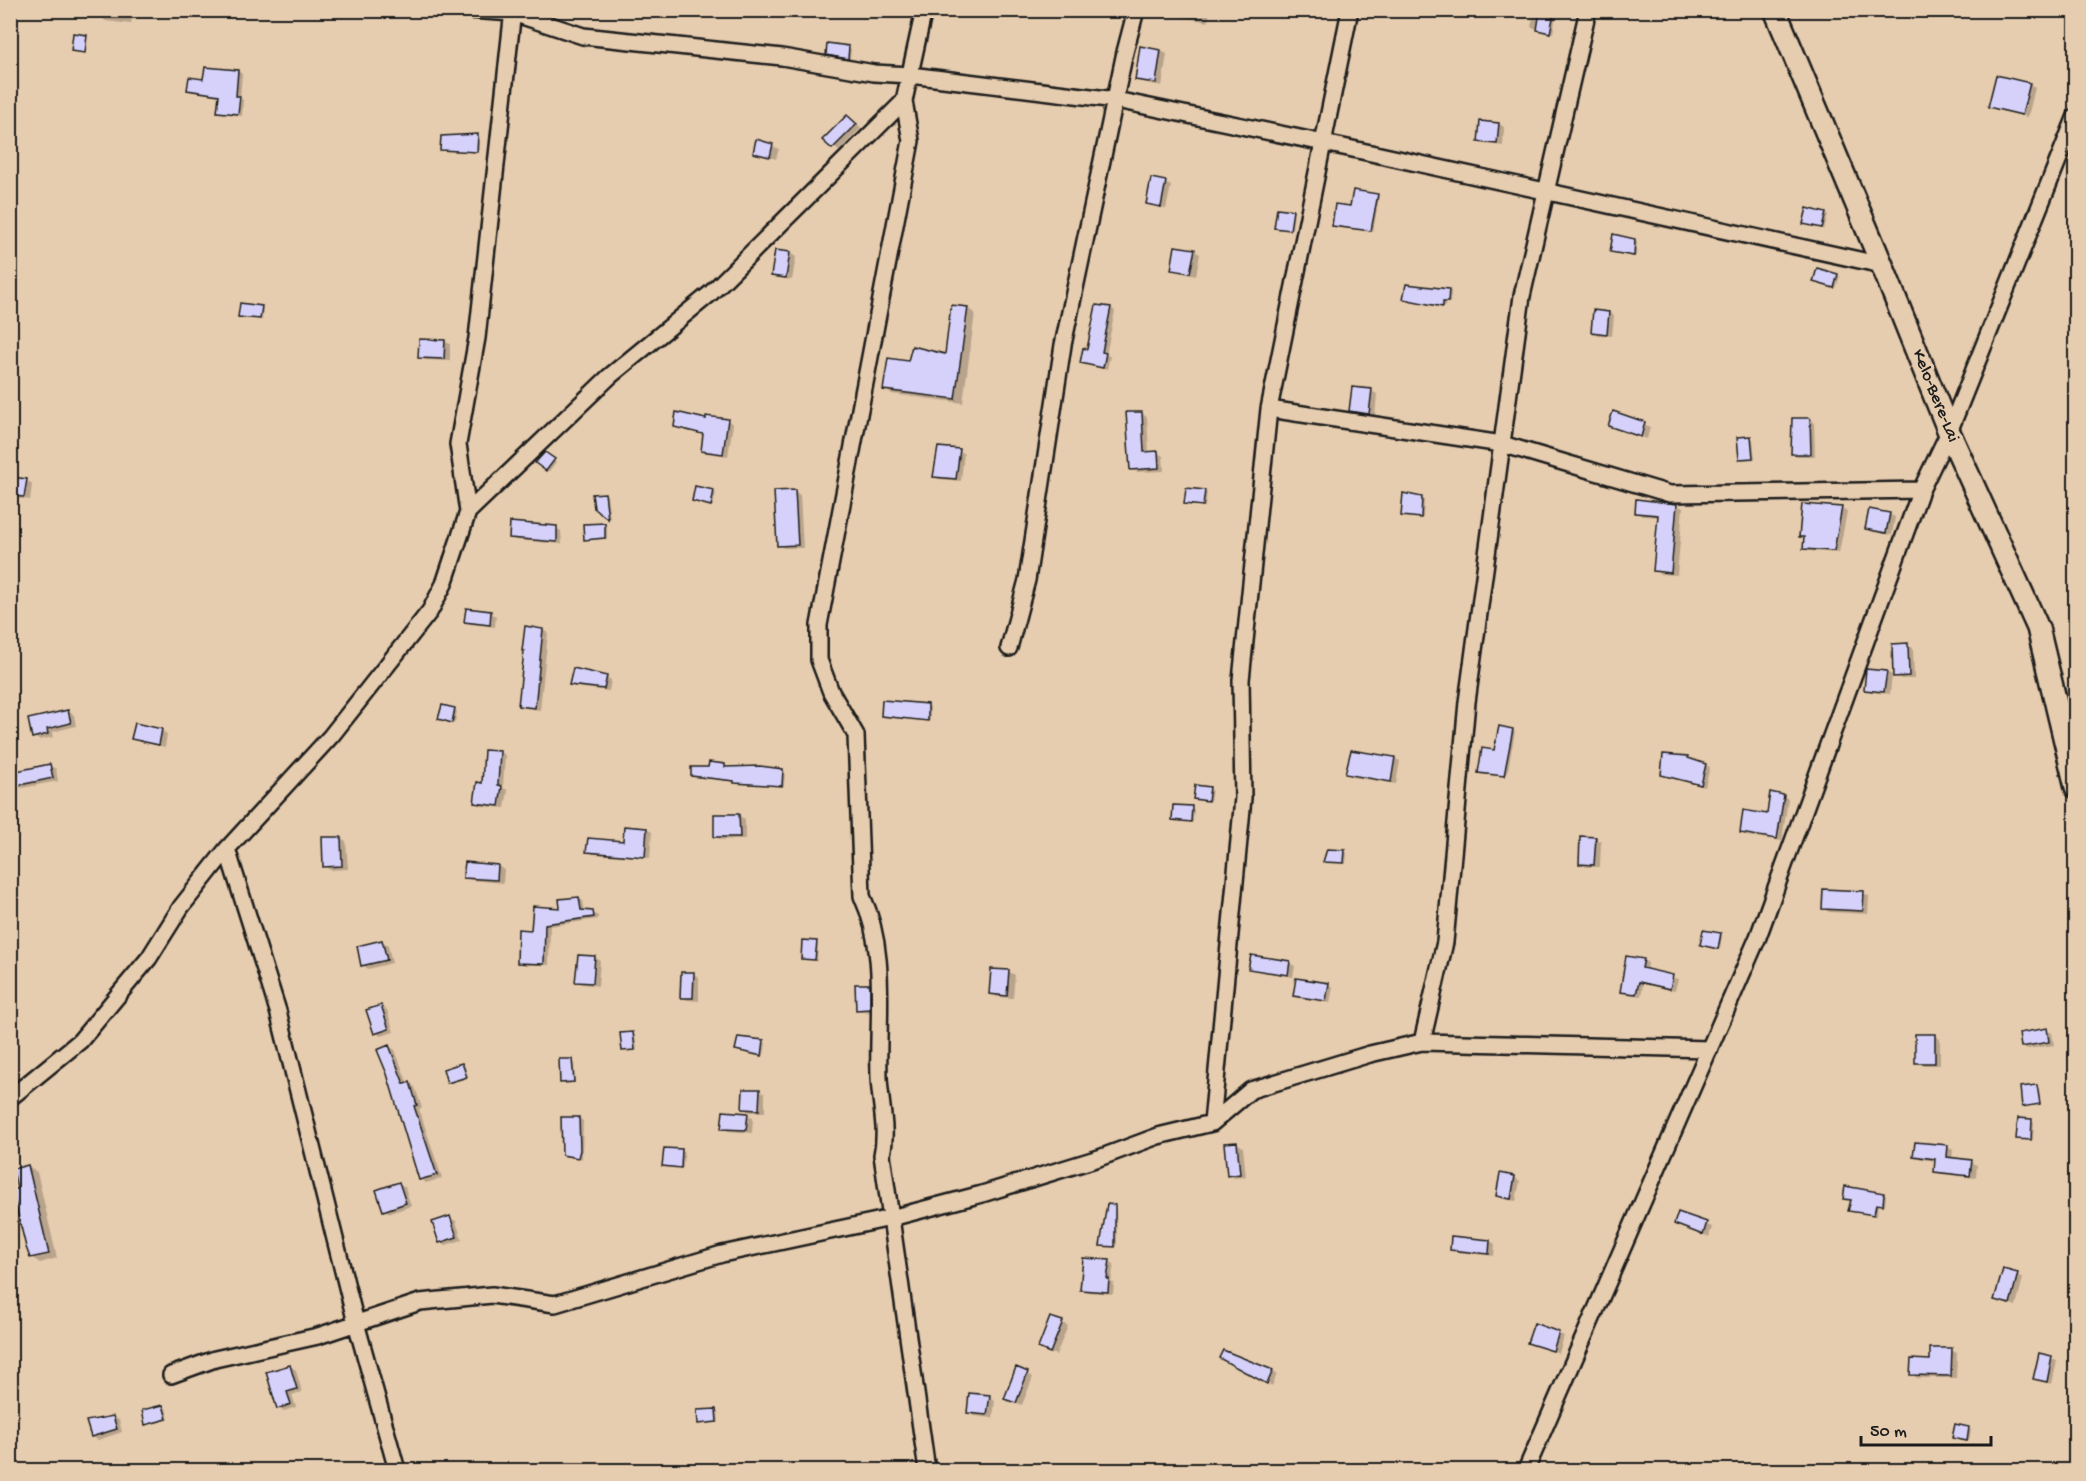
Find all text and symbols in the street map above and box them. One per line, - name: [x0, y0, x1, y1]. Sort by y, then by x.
- street label: Kelo-Bere-Lai: [1907, 346, 1963, 446]
- scale bar: [1861, 1409, 1992, 1447]
- text: 50 m: [1870, 1422, 1907, 1443]

